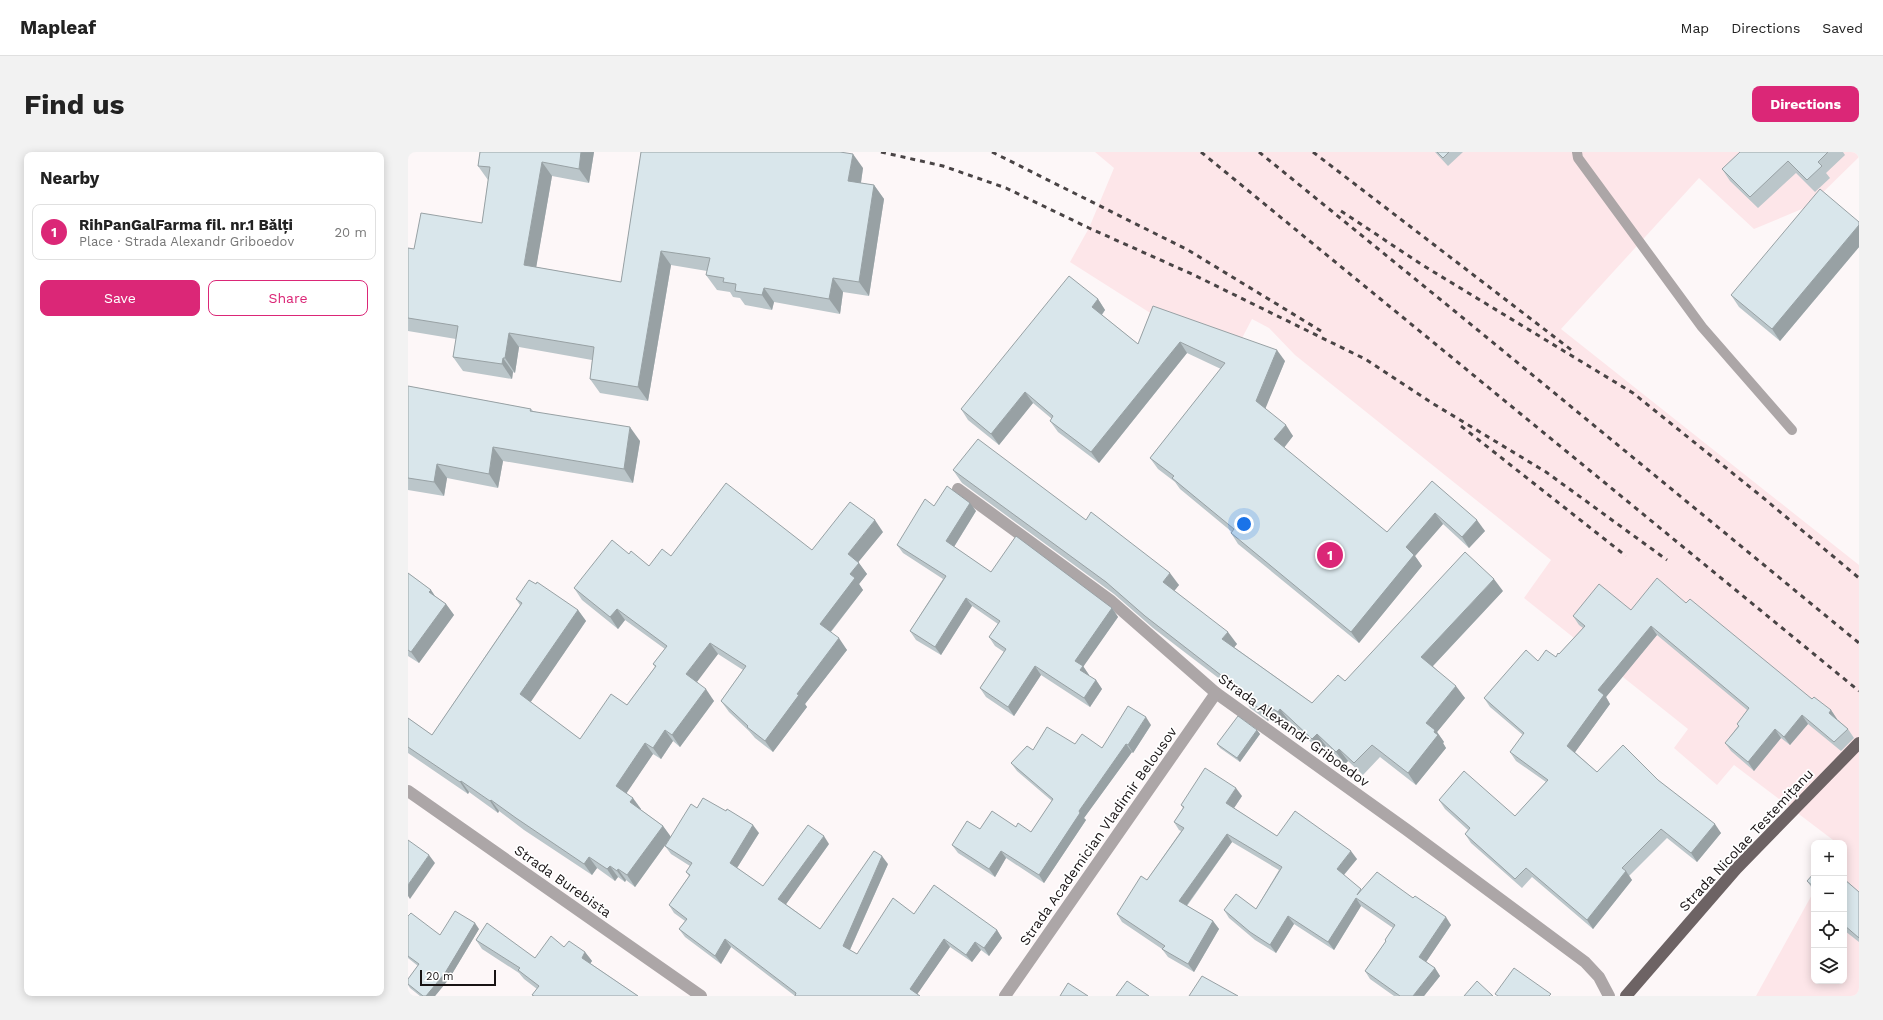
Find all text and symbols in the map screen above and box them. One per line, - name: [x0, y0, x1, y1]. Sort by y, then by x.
- text: Mapleaf: [20, 16, 96, 39]
- text: Map: [1681, 20, 1709, 36]
- text: Directions: [1731, 20, 1800, 36]
- text: Saved: [1822, 20, 1863, 36]
- button: Directions: [1752, 86, 1859, 122]
- text: Find us: [24, 88, 124, 121]
- text: Nearby: [40, 168, 99, 188]
- text: RihPanGalFarma fil. nr.1 Bălți: [79, 216, 293, 234]
- text: 1: [51, 225, 57, 240]
- text: 20 m: [335, 225, 367, 240]
- text: Place · Strada Alexandr Griboedov: [79, 234, 294, 249]
- button: Save: [40, 280, 200, 316]
- button: Share: [208, 280, 368, 316]
- your location: [1234, 514, 1254, 534]
- pin: 1: [1317, 540, 1343, 570]
- street label: Strada Alexandr Griboedov: [1216, 670, 1373, 790]
- street label: Strada Academician Vladimir Belousov: [1016, 723, 1180, 948]
- street label: Strada Nicolae Testemițanu: [1676, 765, 1817, 915]
- map controls: [1811, 840, 1847, 984]
- button: +: [1811, 840, 1847, 876]
- street label: Strada Burebista: [512, 842, 615, 920]
- button: −: [1811, 876, 1847, 912]
- button: locate: [1811, 912, 1847, 948]
- button: layers: [1811, 948, 1847, 984]
- scale bar: [420, 968, 496, 987]
- text: 20 m: [426, 970, 454, 983]

